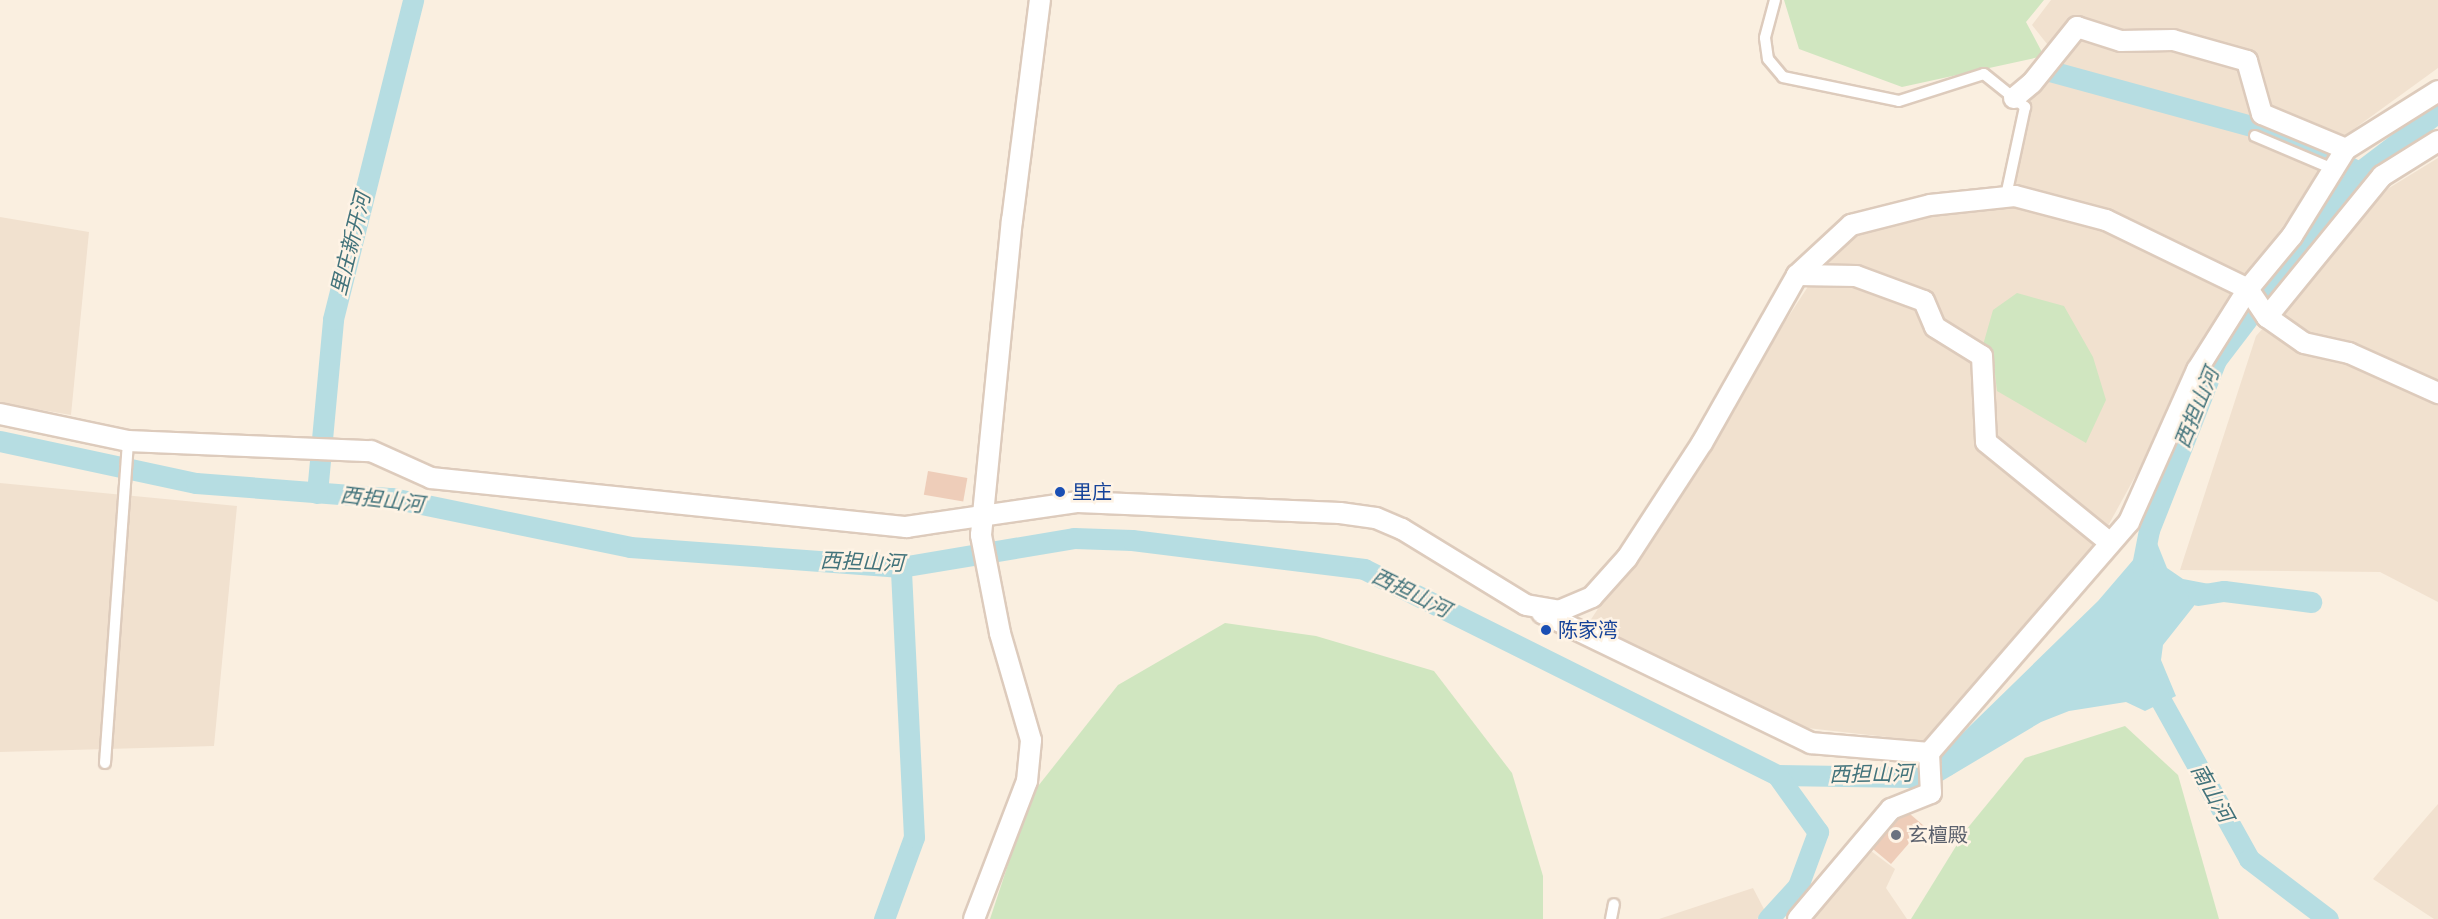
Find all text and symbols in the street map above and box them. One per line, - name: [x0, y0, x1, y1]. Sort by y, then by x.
- water label: 里庄新开河: [326, 190, 376, 298]
- water label: 西担山河: [2170, 364, 2224, 452]
- place label: 里庄: [1072, 480, 1112, 504]
- water label: 西担山河: [339, 482, 425, 518]
- marker: 里庄: [1053, 485, 1067, 499]
- water label: 西担山河: [820, 548, 904, 576]
- water label: 西担山河: [1368, 563, 1454, 623]
- place label: 陈家湾: [1558, 618, 1618, 642]
- marker: 陈家湾: [1539, 623, 1553, 637]
- water label: 南山河: [2186, 759, 2238, 827]
- water label: 西担山河: [1829, 761, 1913, 787]
- place label: 玄檀殿: [1908, 823, 1968, 847]
- marker: 玄檀殿: [1889, 828, 1903, 842]

